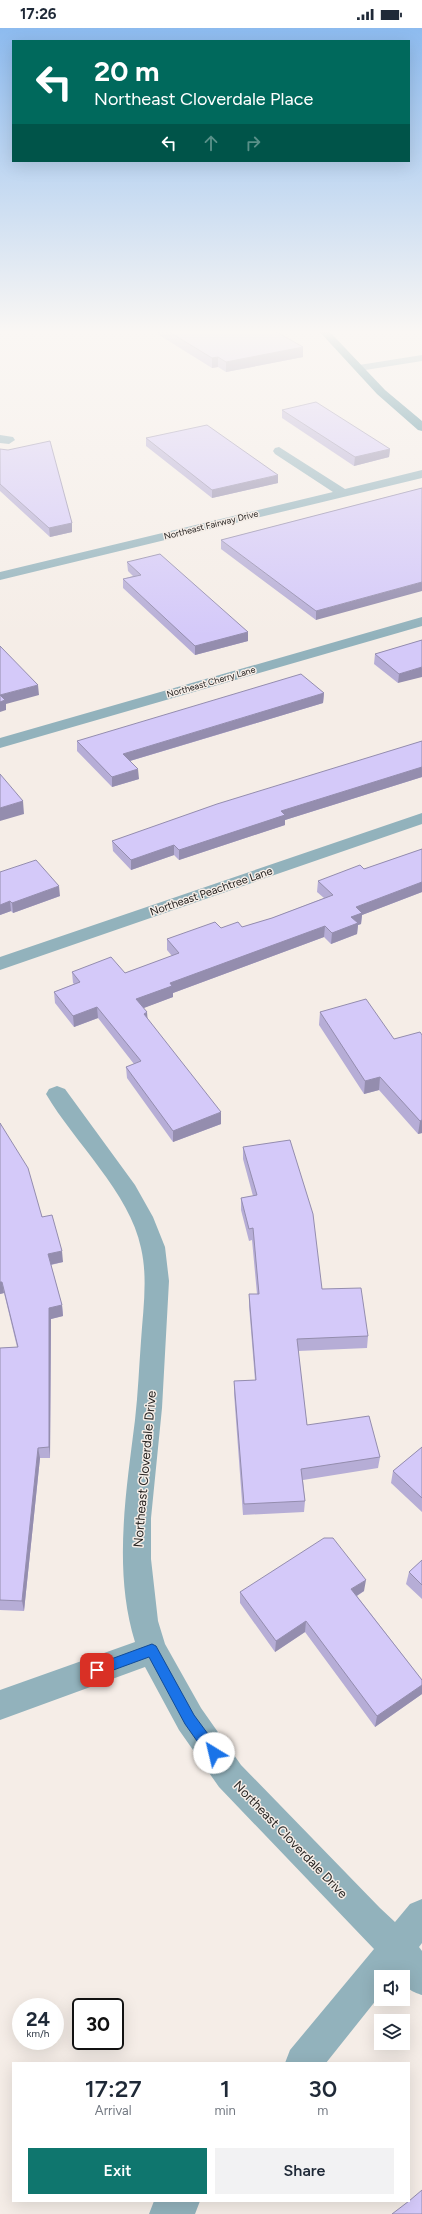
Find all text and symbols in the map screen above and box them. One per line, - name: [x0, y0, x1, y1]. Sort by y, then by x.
- text: 17:26: [20, 5, 57, 23]
- text: 20 m: [94, 54, 159, 88]
- icon: left: [28, 56, 80, 108]
- text: Northeast Cloverdale Place: [94, 88, 313, 110]
- icon: left: [158, 132, 180, 154]
- icon: ahead: [200, 132, 222, 154]
- icon: right: [242, 132, 264, 154]
- street label: Northeast Fairway Drive: [163, 507, 259, 542]
- street label: Northeast Cherry Lane: [165, 664, 257, 699]
- street label: Northeast Peachtree Lane: [148, 864, 274, 919]
- street label: Northeast Cloverdale Drive: [130, 1390, 159, 1548]
- pin: [80, 1653, 114, 1687]
- icon: arrive: [86, 1659, 108, 1681]
- position arrow: [193, 1732, 235, 1774]
- street label: Northeast Cloverdale Drive: [231, 1778, 351, 1901]
- map controls: [374, 1970, 410, 2050]
- button: sound: [374, 1970, 410, 2006]
- speed limit sign: 30: [72, 1998, 124, 2050]
- text: 24: [26, 2007, 50, 2031]
- button: layers: [374, 2014, 410, 2050]
- text: km/h: [27, 2027, 49, 2040]
- text: 17:27: [85, 2074, 142, 2103]
- text: 1: [220, 2074, 230, 2103]
- text: 30: [308, 2074, 337, 2103]
- text: Arrival: [95, 2103, 132, 2118]
- text: min: [214, 2103, 236, 2118]
- text: m: [317, 2103, 328, 2118]
- button: Exit: [28, 2148, 207, 2194]
- button: Share: [215, 2148, 394, 2194]

